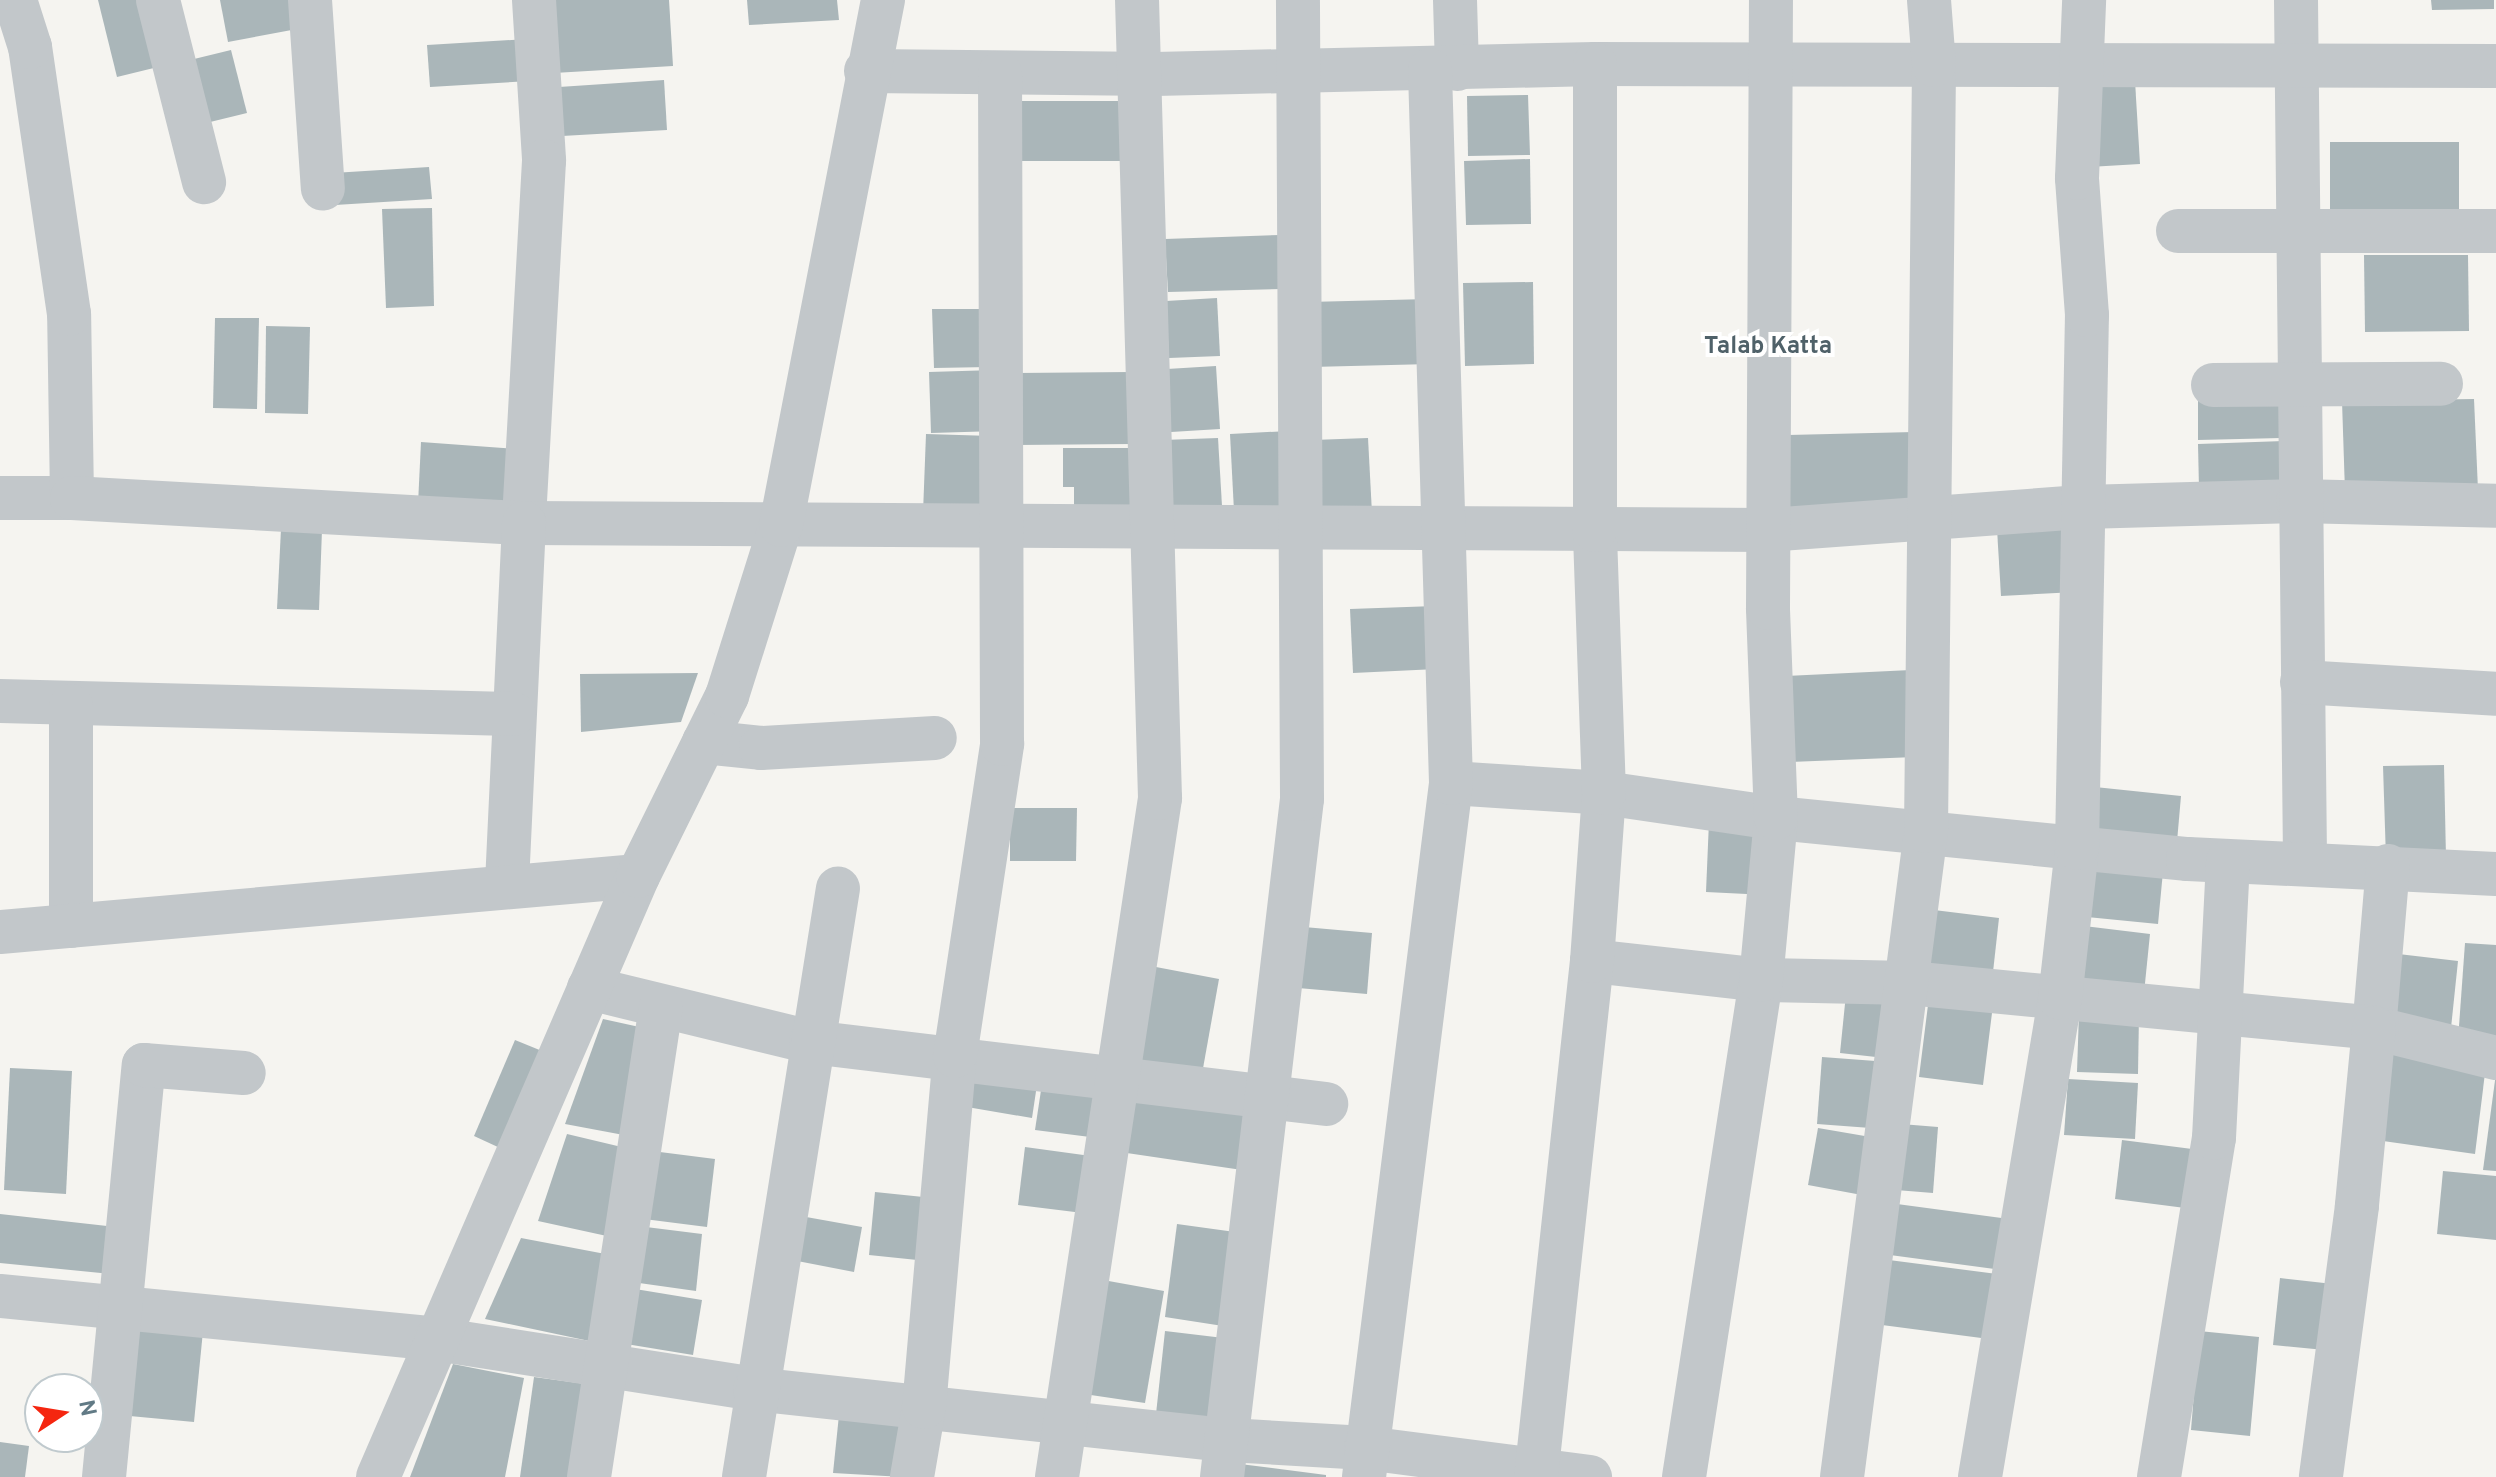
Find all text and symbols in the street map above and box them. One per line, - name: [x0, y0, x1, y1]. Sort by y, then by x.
- district label: Talab Katta: [1704, 334, 1832, 362]
- north arrow: [24, 1373, 104, 1453]
- text: N: [71, 1398, 101, 1419]

